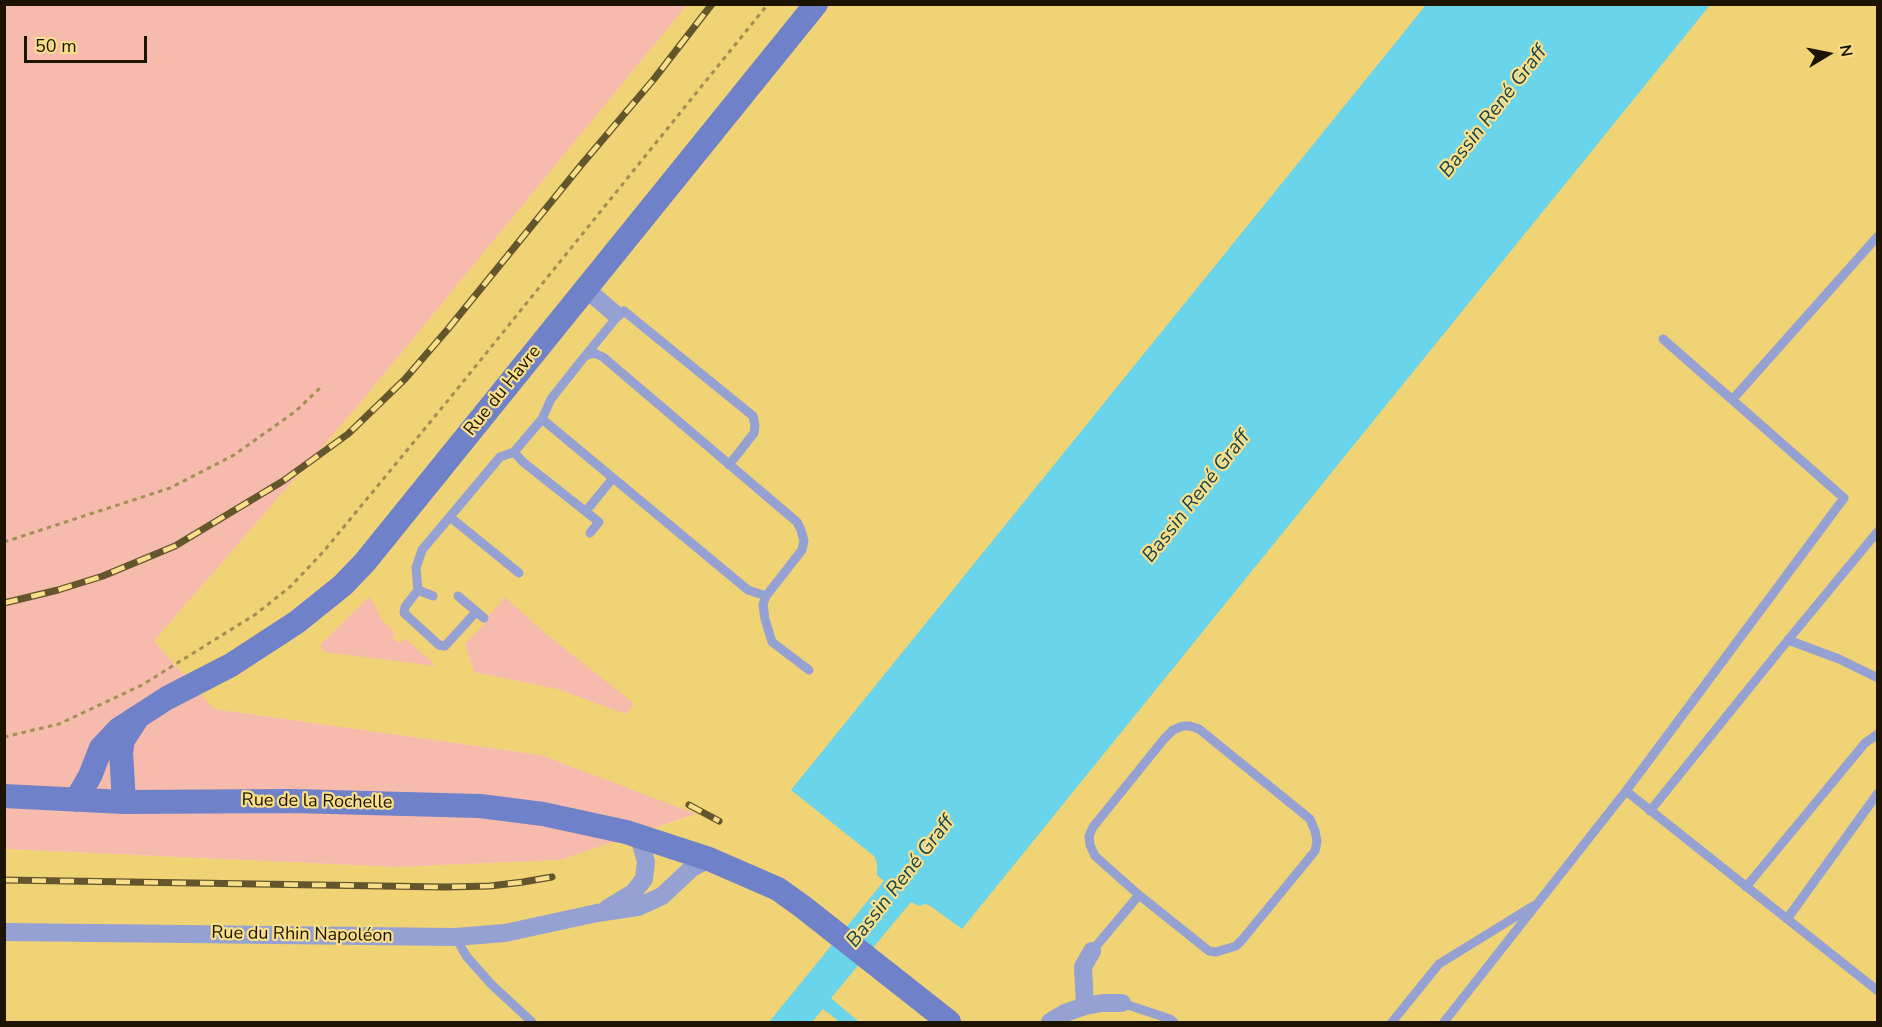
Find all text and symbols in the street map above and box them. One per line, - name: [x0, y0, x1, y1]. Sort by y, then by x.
- scale bar: [27, 24, 150, 62]
- north arrow: [1798, 24, 1858, 84]
- text: 50 m: [35, 34, 77, 58]
- water label: Bassin René Graff: [1435, 41, 1553, 183]
- text: N: [1834, 43, 1858, 59]
- street label: Rue du Havre: [460, 342, 546, 440]
- water label: Bassin René Graff: [1138, 426, 1256, 568]
- street label: Rue de la Rochelle: [241, 790, 393, 814]
- water label: Bassin René Graff: [842, 811, 960, 953]
- street label: Rue du Rhin Napoléon: [211, 923, 393, 947]

